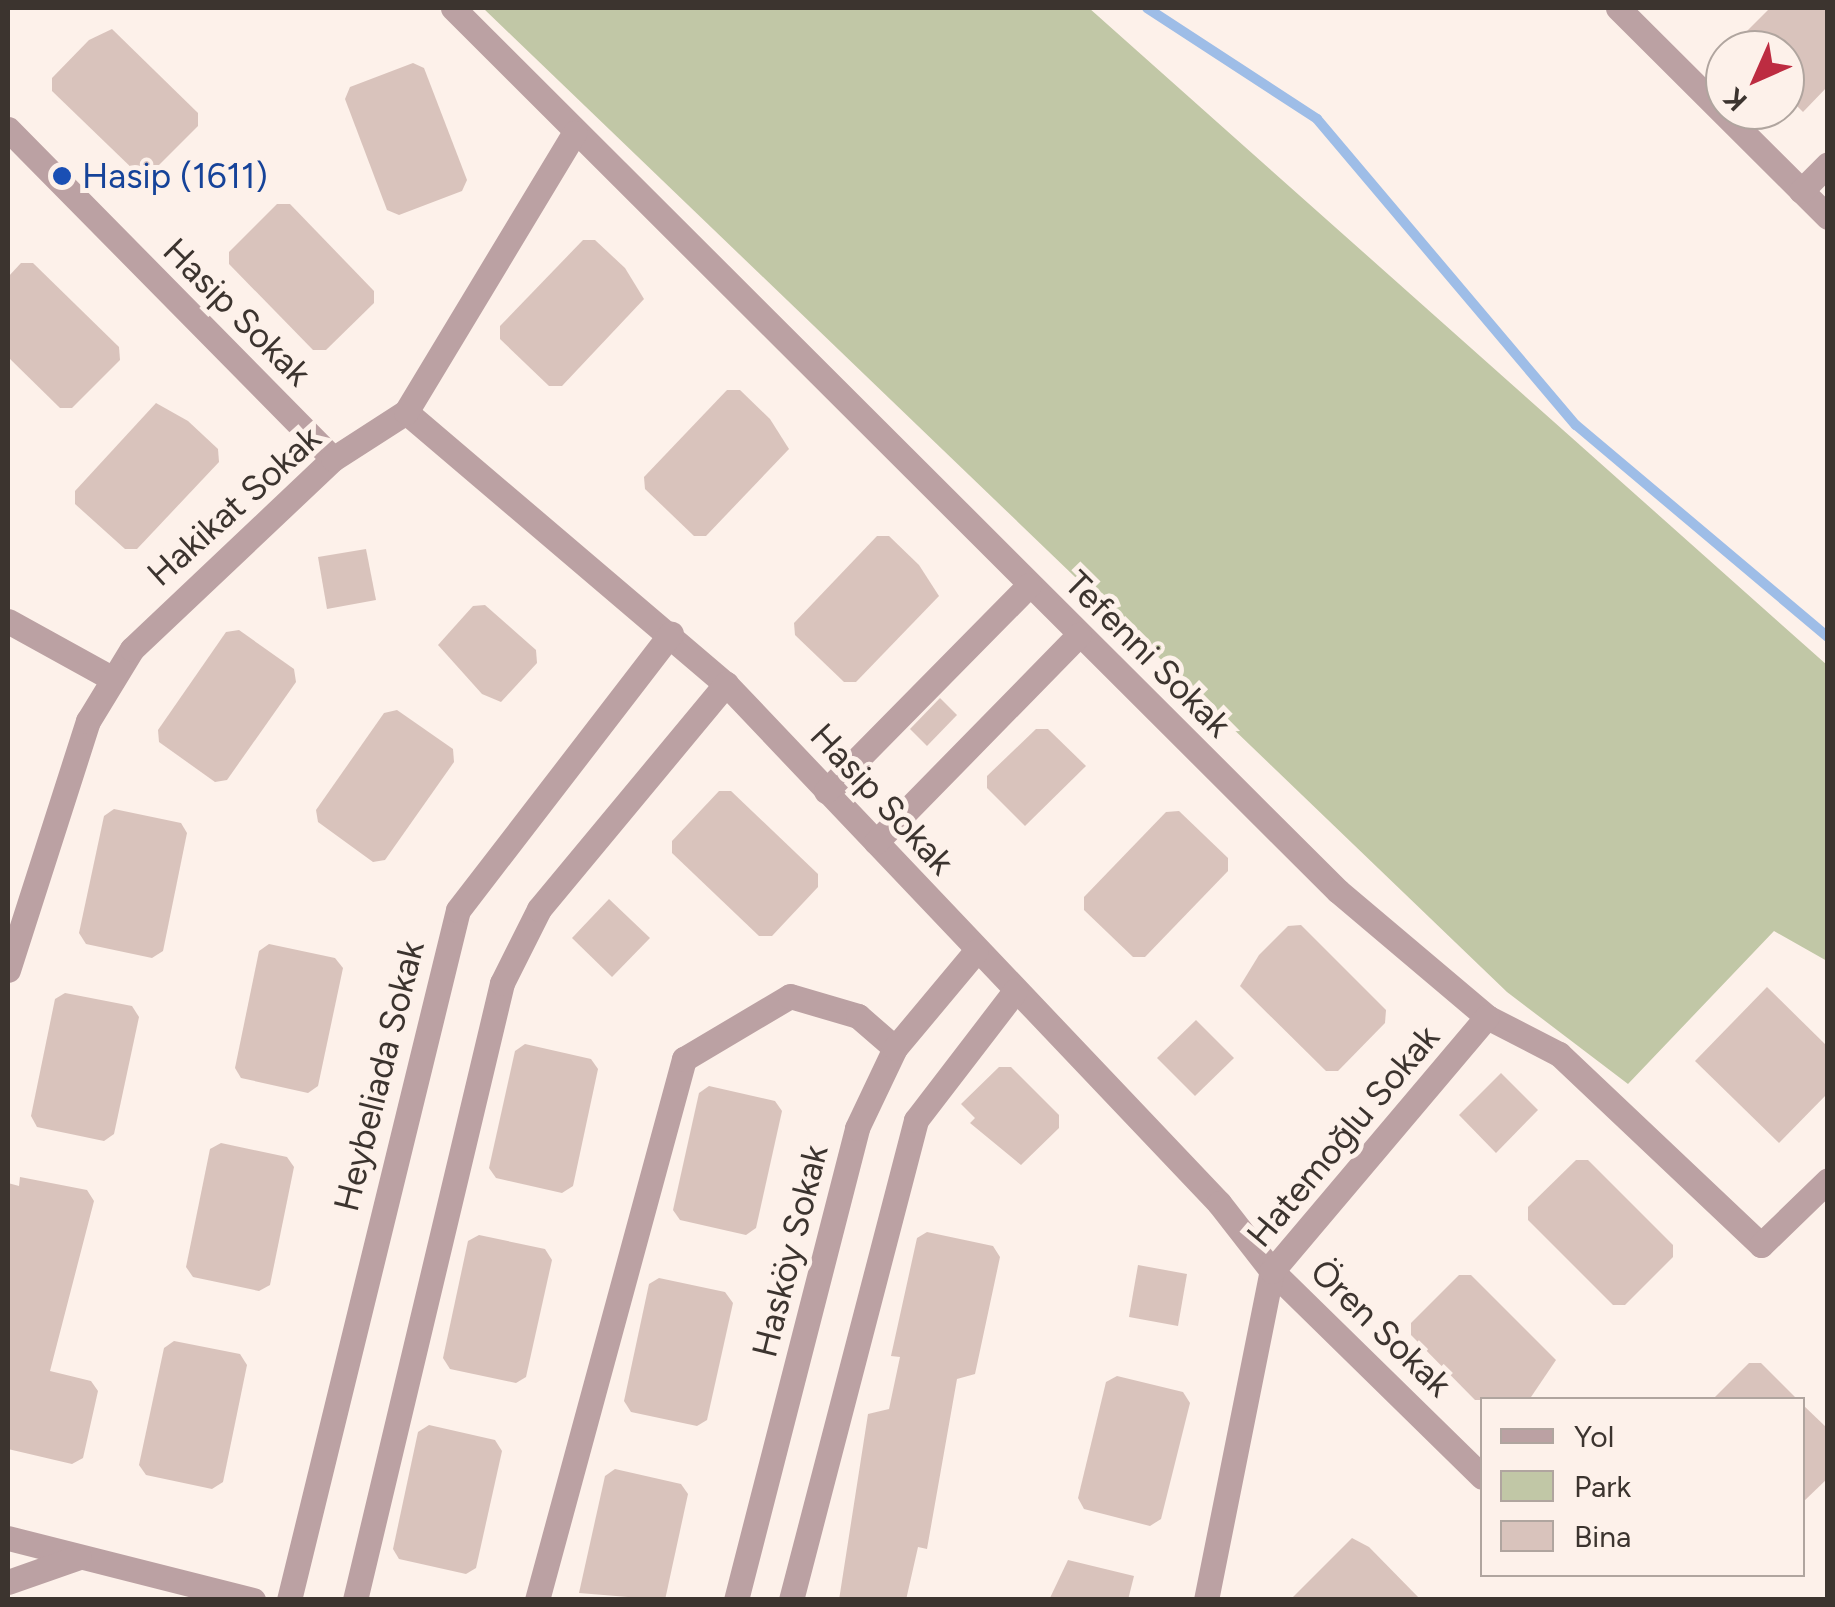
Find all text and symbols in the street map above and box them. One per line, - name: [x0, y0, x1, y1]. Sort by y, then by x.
- north arrow: [1705, 30, 1805, 130]
- text: K: [1717, 81, 1754, 118]
- place label: Hasip (1611): [82, 155, 268, 197]
- marker: Hasip (1611): [51, 165, 73, 187]
- street label: Hasip Sokak: [155, 230, 319, 394]
- street label: Hakikat Sokak: [139, 417, 329, 595]
- street label: Tefenni Sokak: [1056, 562, 1240, 746]
- street label: Hasip Sokak: [801, 715, 963, 883]
- street label: Heybeliada Sokak: [325, 937, 433, 1215]
- street label: Hatemoğlu Sokak: [1238, 1017, 1448, 1255]
- street label: Hasköy Sokak: [743, 1141, 837, 1361]
- street label: Ören Sokak: [1302, 1251, 1460, 1405]
- legend: [1480, 1397, 1805, 1577]
- text: Yol: [1574, 1418, 1614, 1455]
- text: Park: [1574, 1468, 1631, 1505]
- text: Bina: [1574, 1518, 1631, 1555]

